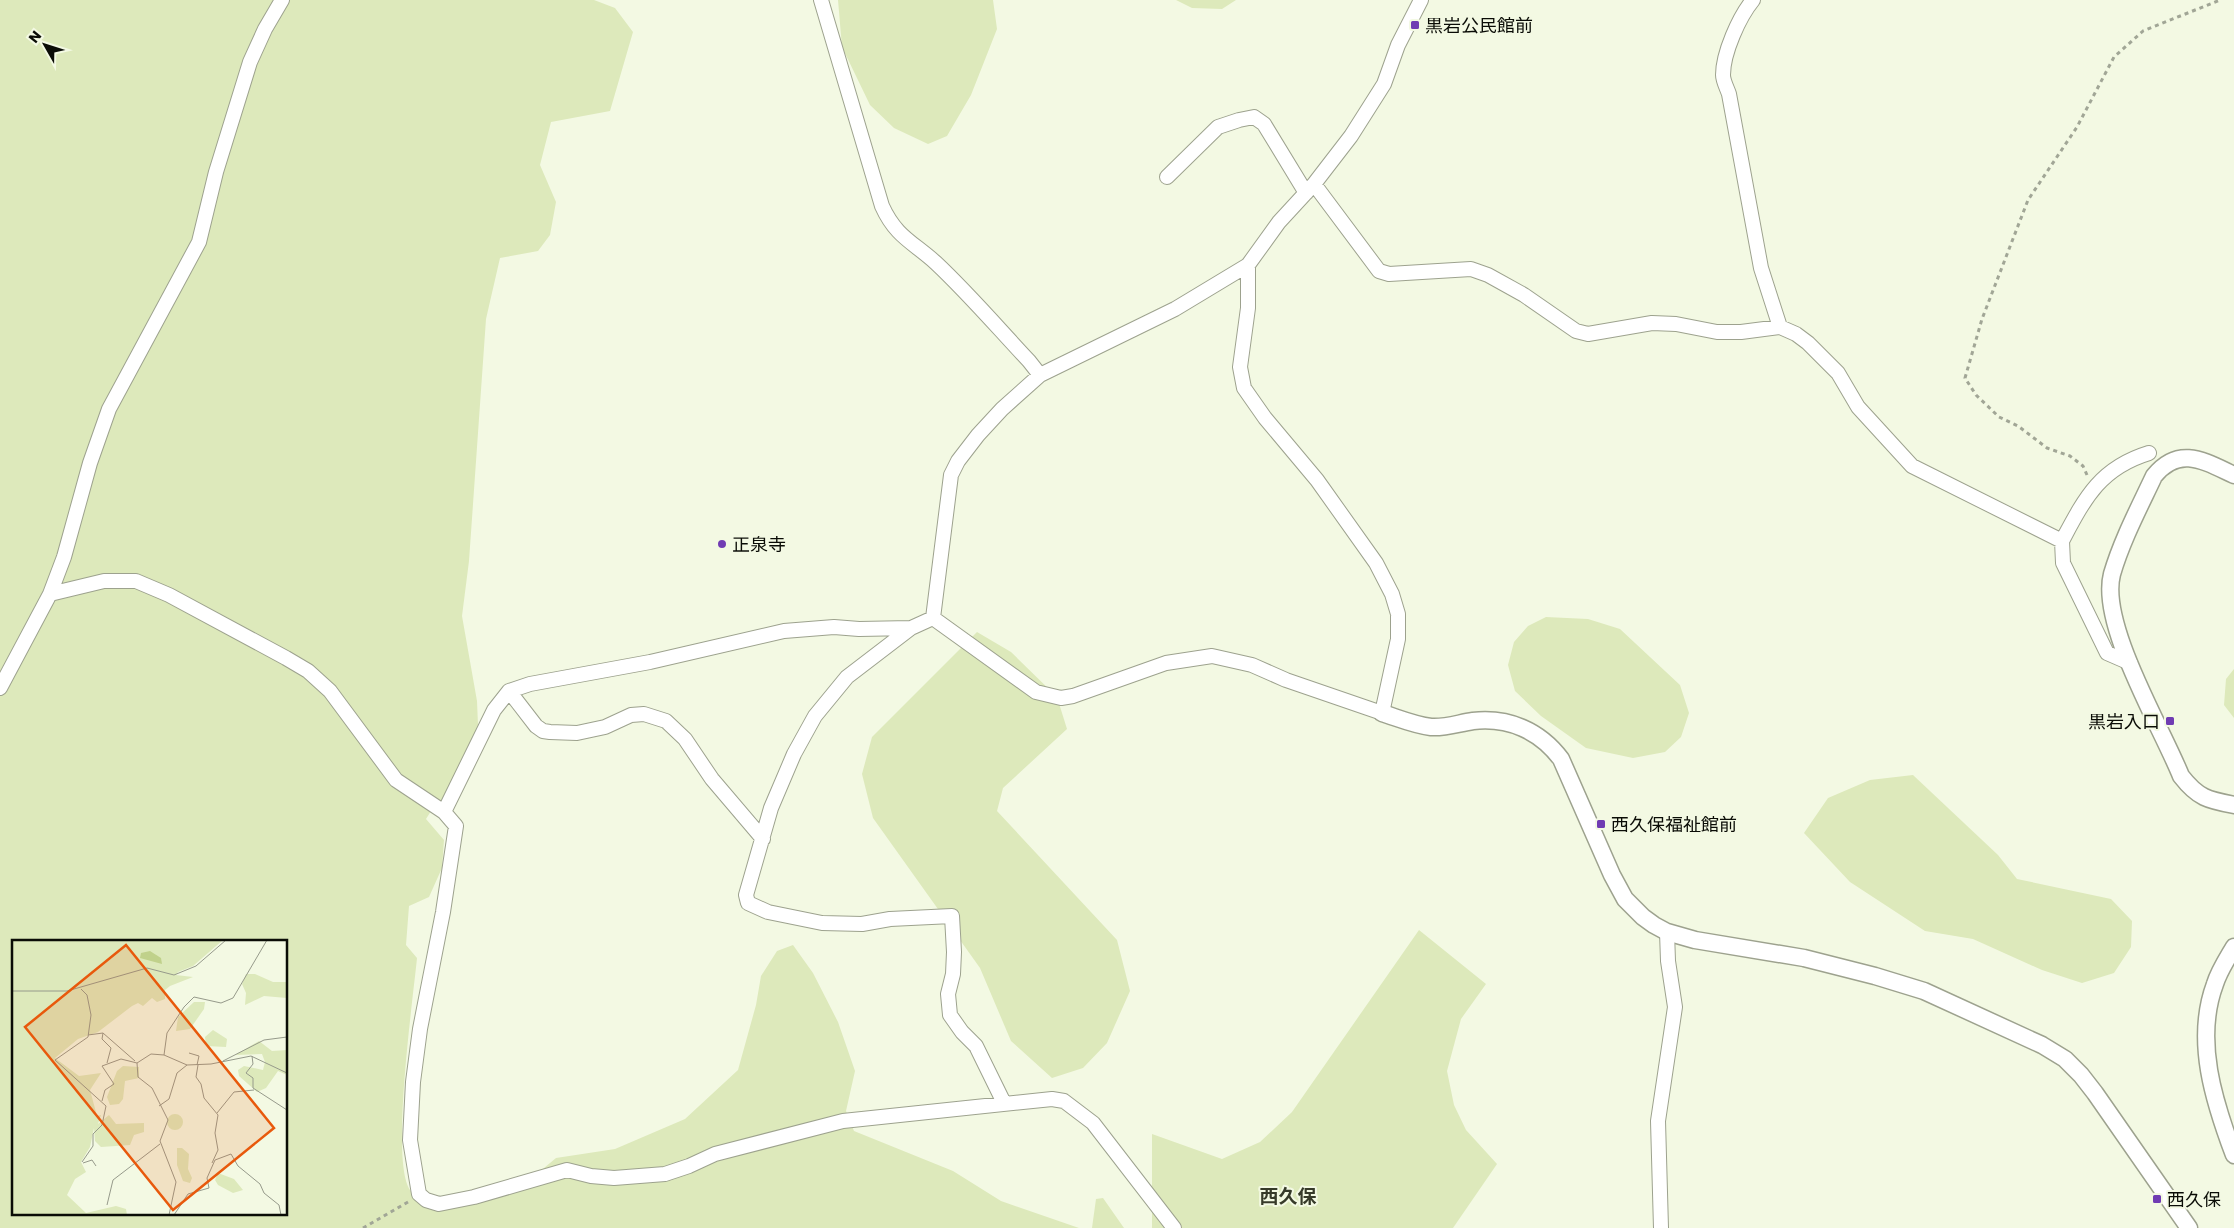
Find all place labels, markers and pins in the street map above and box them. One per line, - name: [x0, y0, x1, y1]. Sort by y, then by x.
- place label: 黒岩公民館前: [1425, 13, 1533, 38]
- marker: 黒岩公民館前: [1409, 19, 1421, 31]
- place label: 正泉寺: [732, 532, 786, 557]
- marker: 正泉寺: [716, 538, 728, 550]
- place label: 黒岩入口: [2088, 709, 2160, 734]
- marker: 黒岩入口: [2164, 715, 2176, 727]
- place label: 西久保福祉館前: [1611, 812, 1737, 837]
- marker: 西久保福祉館前: [1595, 818, 1607, 830]
- place label: 西久保: [2167, 1187, 2221, 1212]
- marker: 西久保: [2151, 1193, 2163, 1205]

